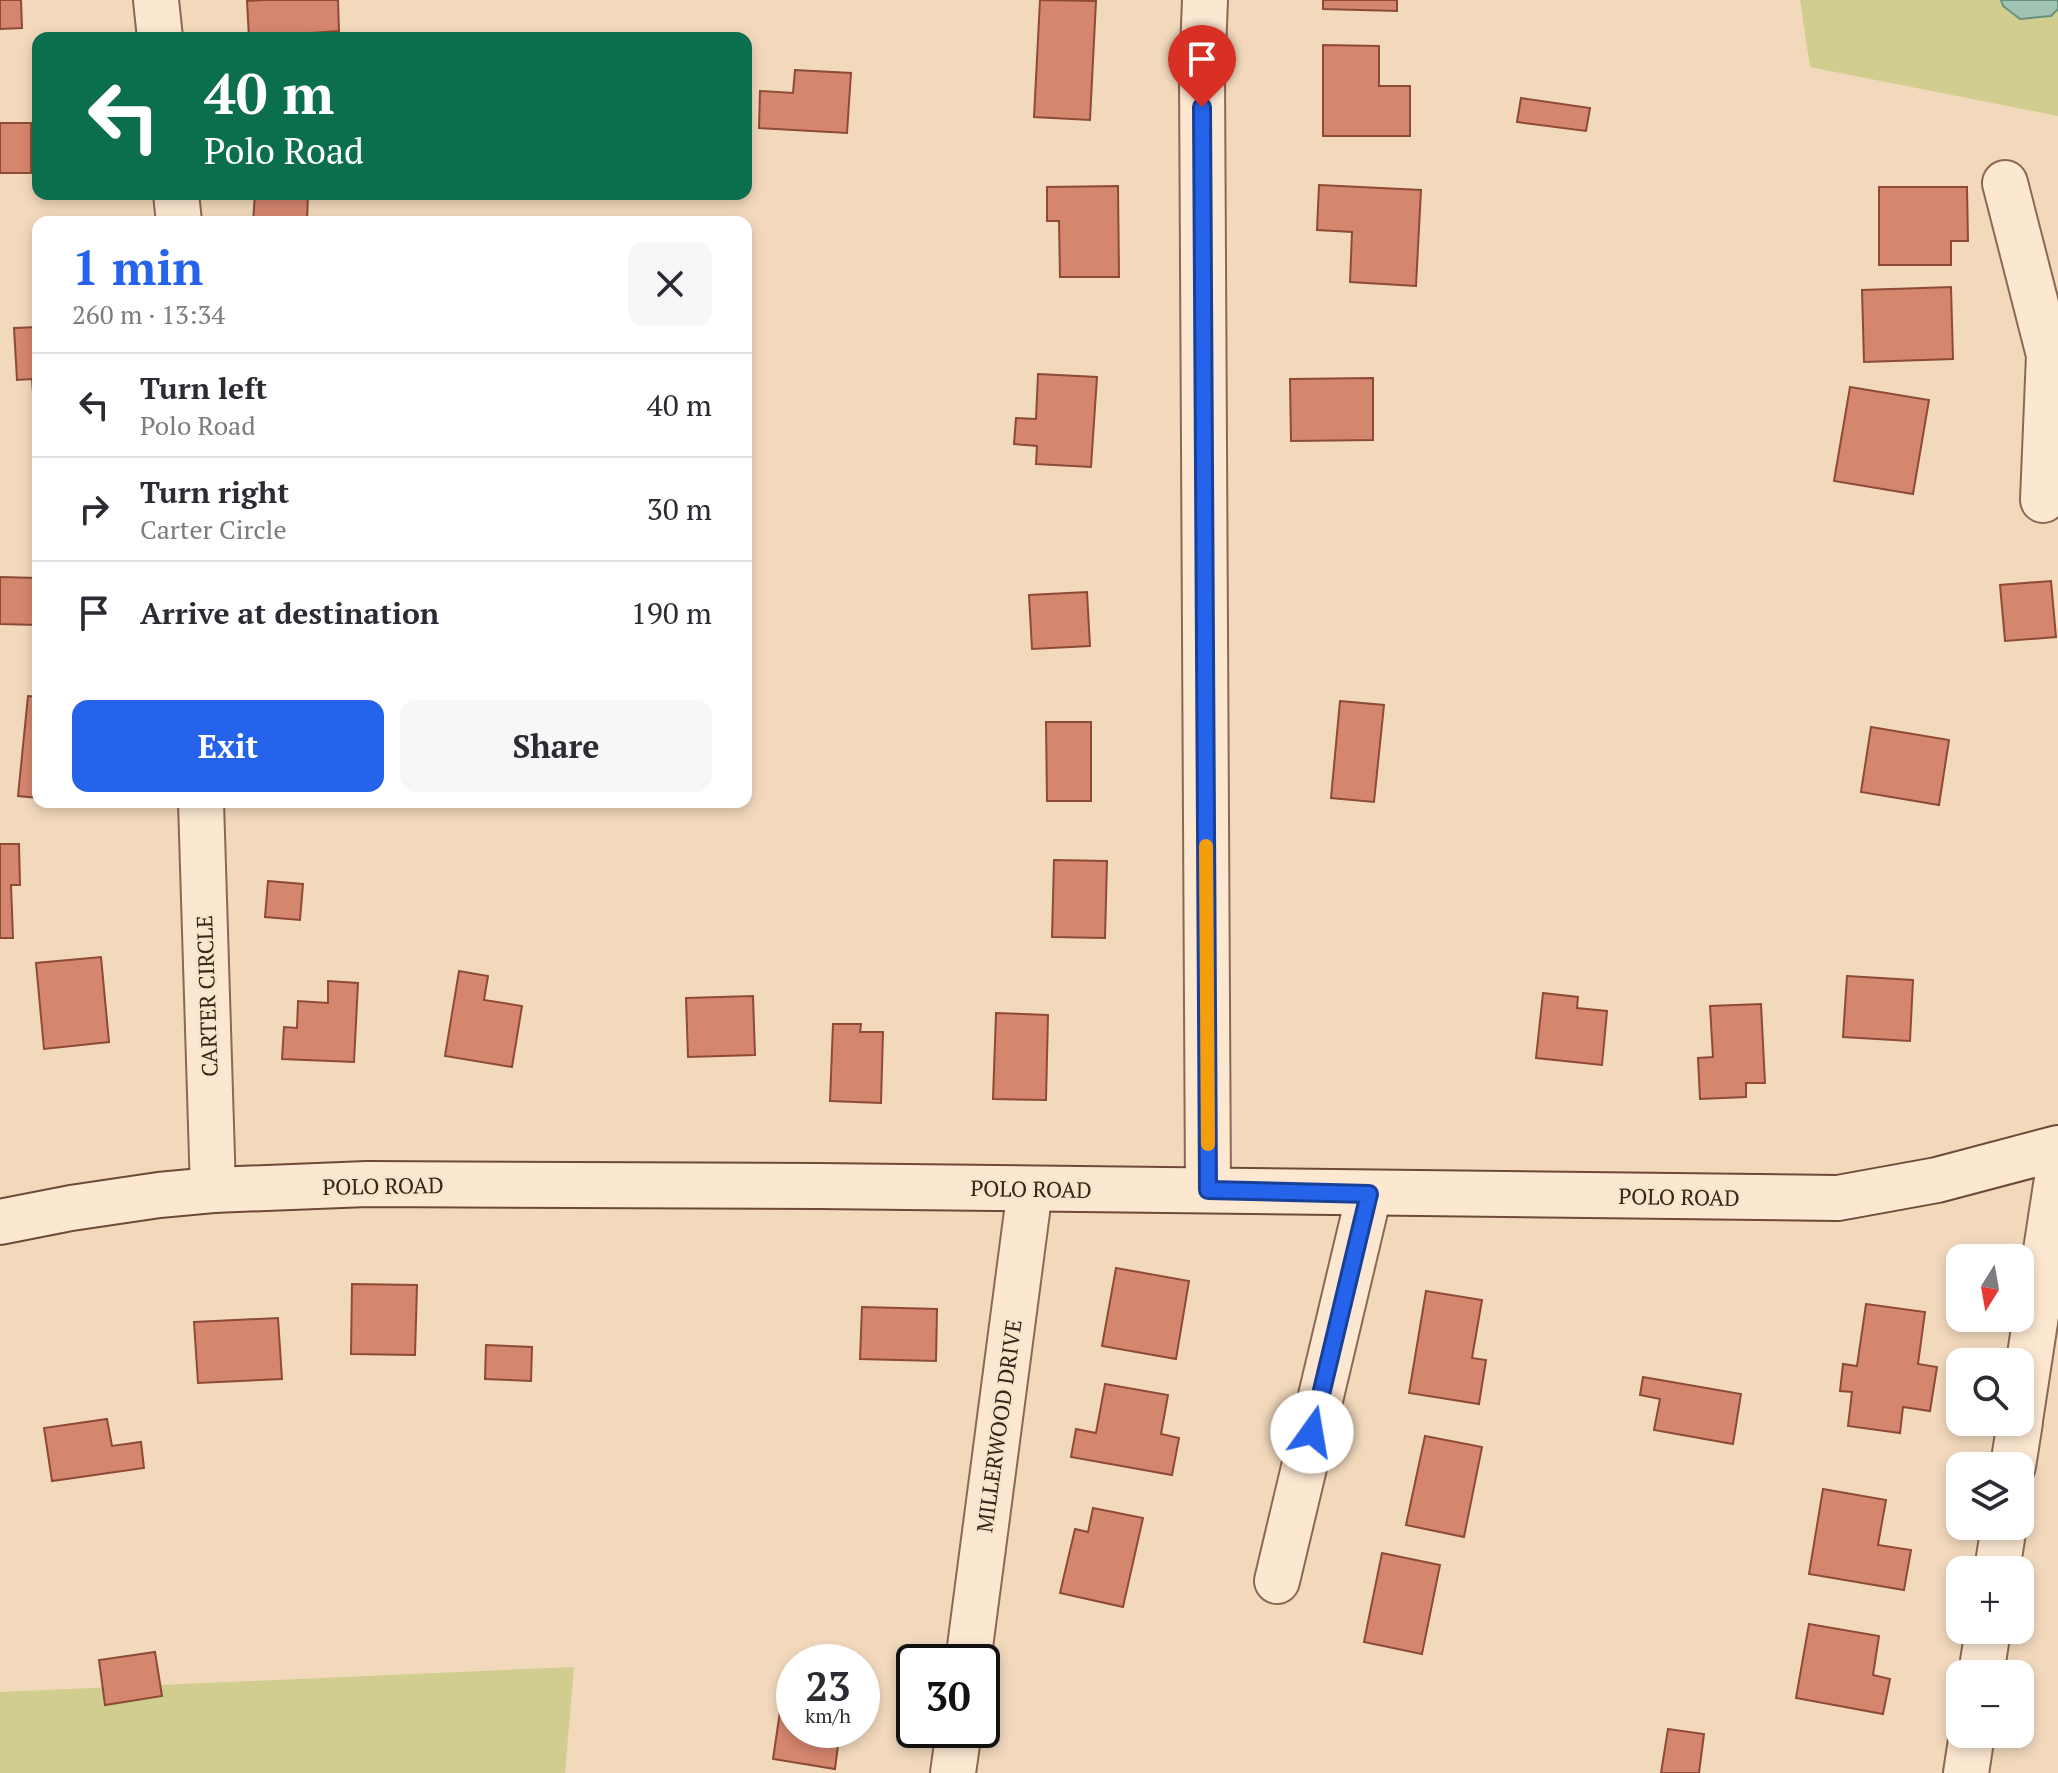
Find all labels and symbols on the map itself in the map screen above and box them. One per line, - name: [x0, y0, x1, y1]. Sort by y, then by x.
- pin: [1168, 25, 1236, 107]
- street label: CARTER CIRCLE: [189, 915, 224, 1077]
- street label: POLO ROAD: [322, 1170, 444, 1201]
- street label: POLO ROAD: [970, 1173, 1092, 1204]
- street label: POLO ROAD: [1618, 1181, 1740, 1212]
- north arrow: [1946, 1244, 2034, 1332]
- street label: MILLERWOOD DRIVE: [969, 1317, 1028, 1534]
- position arrow: [1270, 1390, 1354, 1474]
- speed limit sign: 30: [896, 1644, 1000, 1748]

